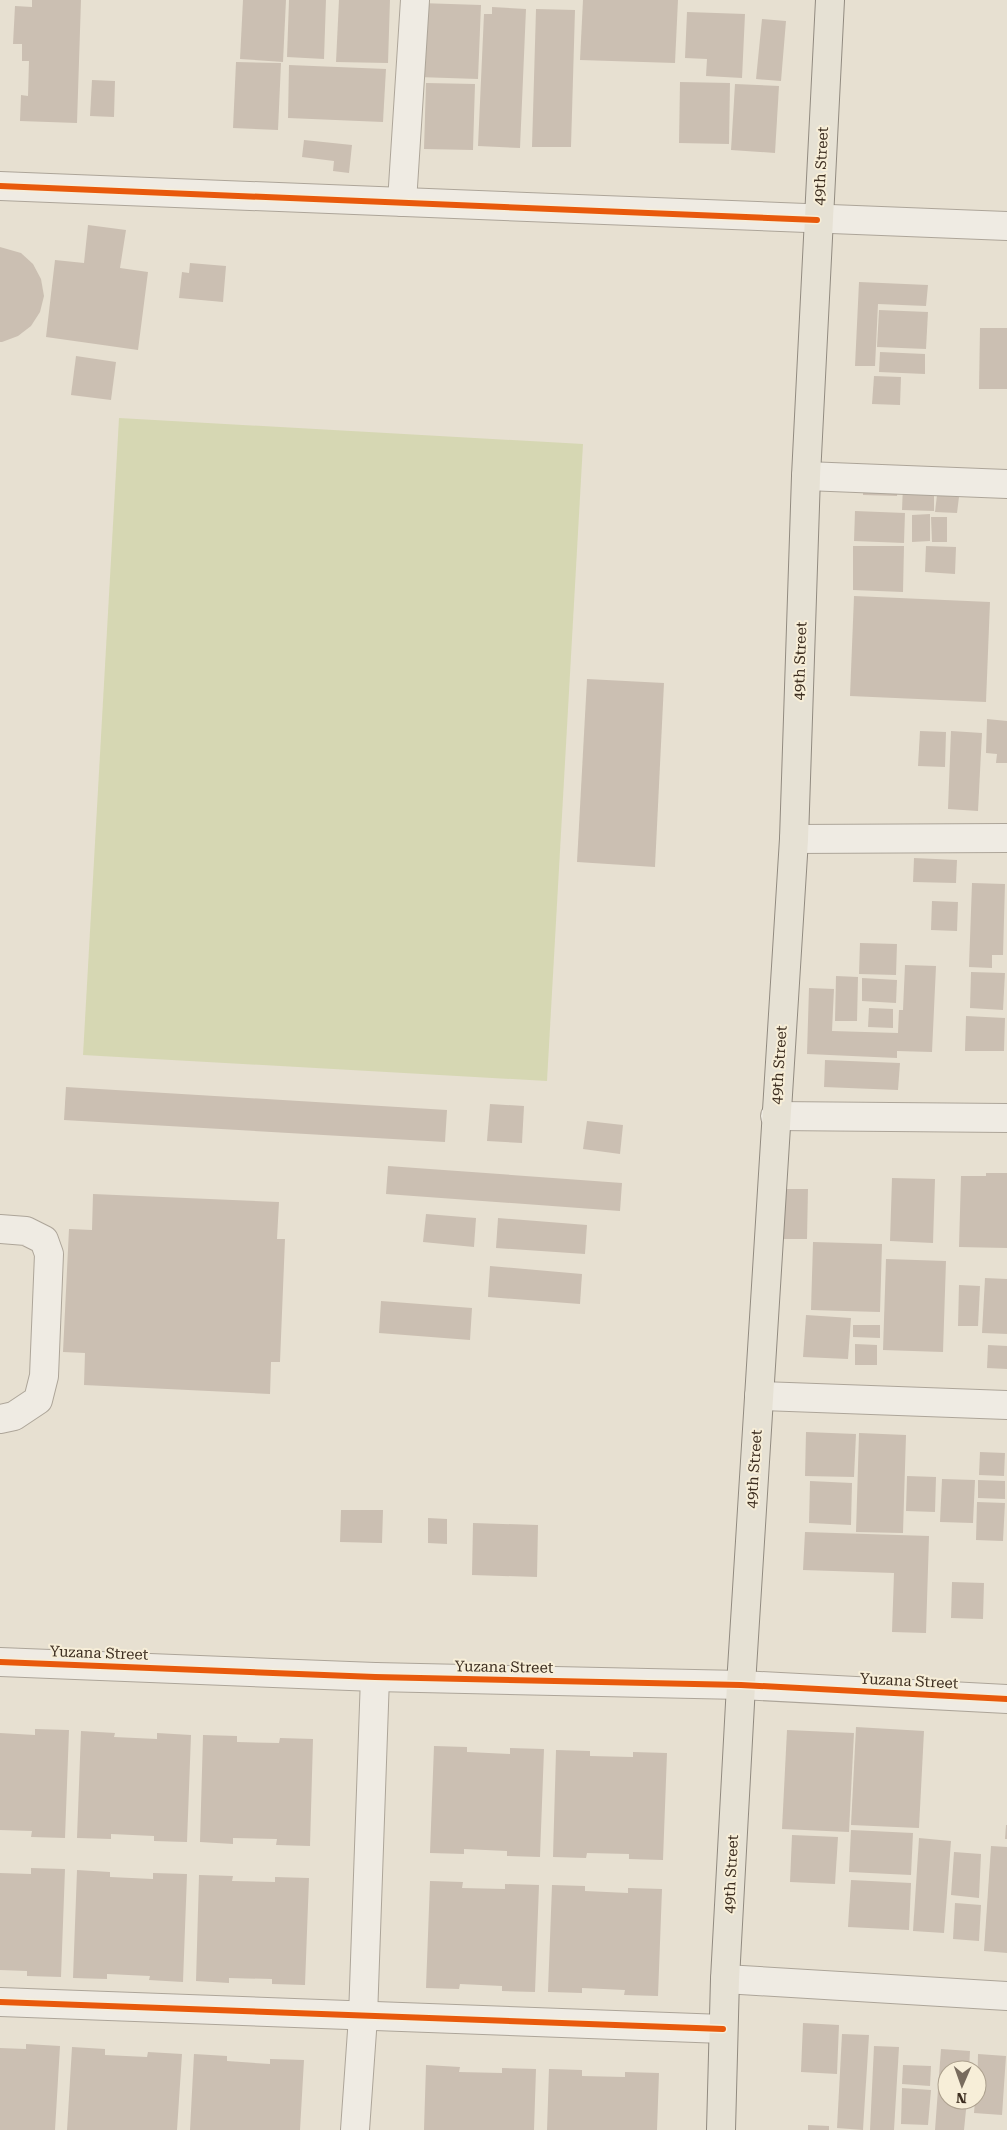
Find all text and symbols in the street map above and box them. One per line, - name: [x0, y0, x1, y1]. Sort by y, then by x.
- street label: 49th Street: [810, 126, 832, 206]
- street label: 49th Street: [790, 621, 810, 701]
- street label: 49th Street: [767, 1025, 791, 1105]
- street label: 49th Street: [742, 1429, 766, 1509]
- street label: Yuzana Street: [49, 1642, 149, 1664]
- street label: Yuzana Street: [455, 1657, 554, 1677]
- street label: Yuzana Street: [859, 1669, 959, 1693]
- street label: 49th Street: [720, 1834, 742, 1914]
- north arrow: [937, 2060, 987, 2110]
- text: N: [956, 2090, 967, 2106]

